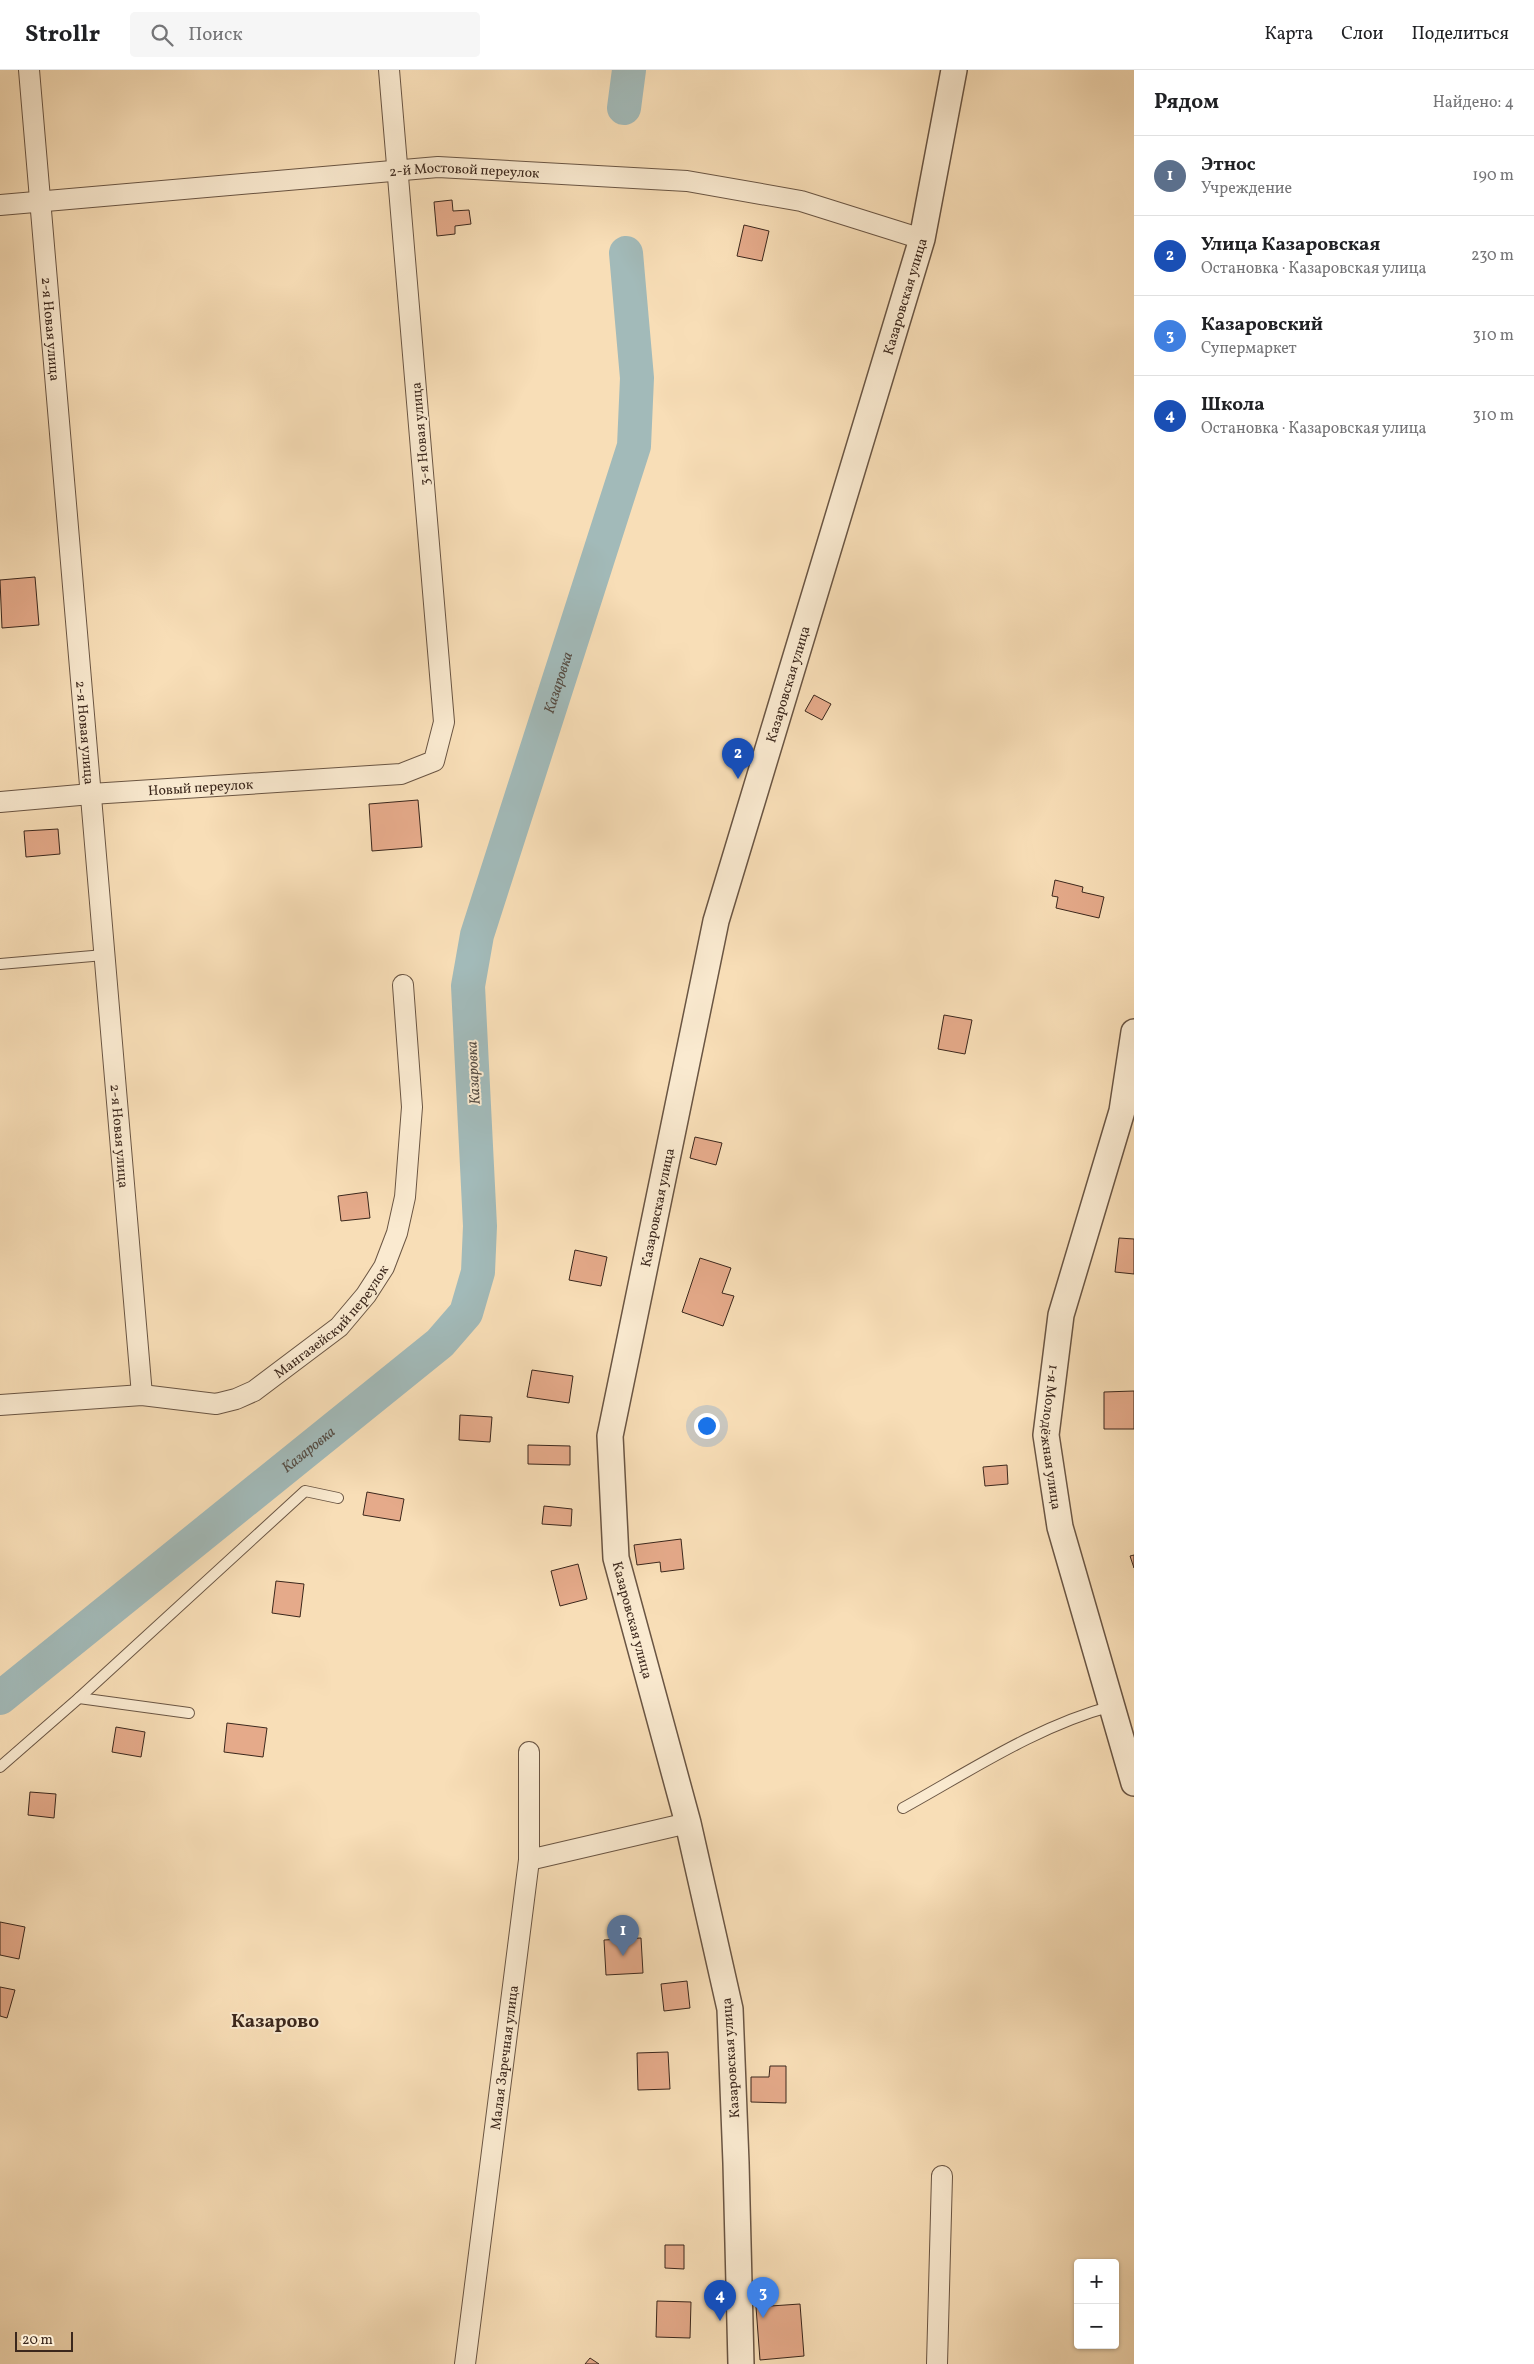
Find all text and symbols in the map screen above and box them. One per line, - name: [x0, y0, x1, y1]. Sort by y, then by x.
- search box: [130, 12, 480, 57]
- text: Strollr: [25, 18, 100, 52]
- icon: search: [148, 21, 176, 49]
- text: Поиск: [188, 22, 243, 48]
- text: Карта: [1265, 22, 1313, 47]
- text: Слои: [1341, 22, 1383, 47]
- text: Поделиться: [1411, 22, 1509, 47]
- text: Рядом: [1154, 88, 1219, 117]
- text: Найдено: 4: [1433, 92, 1514, 114]
- text: Этнос: [1201, 152, 1256, 178]
- street label: 2-й Мостовой переулок: [388, 159, 541, 184]
- text: 1: [1167, 165, 1173, 187]
- text: 190 m: [1472, 165, 1514, 187]
- text: Учреждение: [1201, 178, 1292, 200]
- text: Улица Казаровская: [1201, 232, 1380, 258]
- street label: Казаровская улица: [880, 236, 933, 357]
- text: 2: [1166, 245, 1174, 267]
- text: 230 m: [1471, 245, 1514, 267]
- text: Остановка · Казаровская улица: [1201, 258, 1427, 280]
- street label: 2-я Новая улица: [36, 276, 63, 382]
- text: Казаровский: [1201, 312, 1323, 338]
- text: 3: [1166, 325, 1174, 347]
- text: 310 m: [1473, 325, 1514, 347]
- text: Супермаркет: [1201, 338, 1297, 360]
- street label: 3-я Новая улица: [408, 381, 435, 486]
- text: Школа: [1201, 392, 1265, 418]
- text: 4: [1165, 405, 1175, 427]
- text: 310 m: [1473, 405, 1514, 427]
- text: Остановка · Казаровская улица: [1201, 418, 1427, 440]
- street label: Казаровская улица: [762, 624, 816, 745]
- water label: Казаровка: [540, 650, 579, 717]
- street label: 2-я Новая улица: [70, 680, 98, 786]
- pin: 2: [722, 738, 754, 779]
- street label: Новый переулок: [147, 776, 254, 801]
- water label: Казаровка: [462, 1041, 487, 1105]
- street label: 2-я Новая улица: [105, 1083, 132, 1189]
- street label: Казаровская улица: [637, 1146, 680, 1269]
- street label: Мангазейский переулок: [271, 1261, 394, 1384]
- street label: 1-я Молодёжная улица: [1035, 1363, 1065, 1511]
- your location: [694, 1413, 720, 1439]
- water label: Казаровка: [278, 1422, 341, 1479]
- street label: Казаровская улица: [607, 1559, 656, 1681]
- pin: 1: [607, 1915, 639, 1956]
- street label: Малая Заречная улица: [487, 1984, 524, 2131]
- street label: Казаровская улица: [718, 1997, 745, 2119]
- district label: Казарово: [231, 2009, 319, 2035]
- map controls: [1074, 2259, 1119, 2349]
- button: +: [1074, 2259, 1119, 2304]
- pin: 3: [747, 2277, 779, 2318]
- pin: 4: [704, 2280, 736, 2321]
- button: −: [1074, 2304, 1119, 2349]
- scale bar: [15, 2329, 72, 2352]
- text: 20 m: [22, 2331, 53, 2350]

